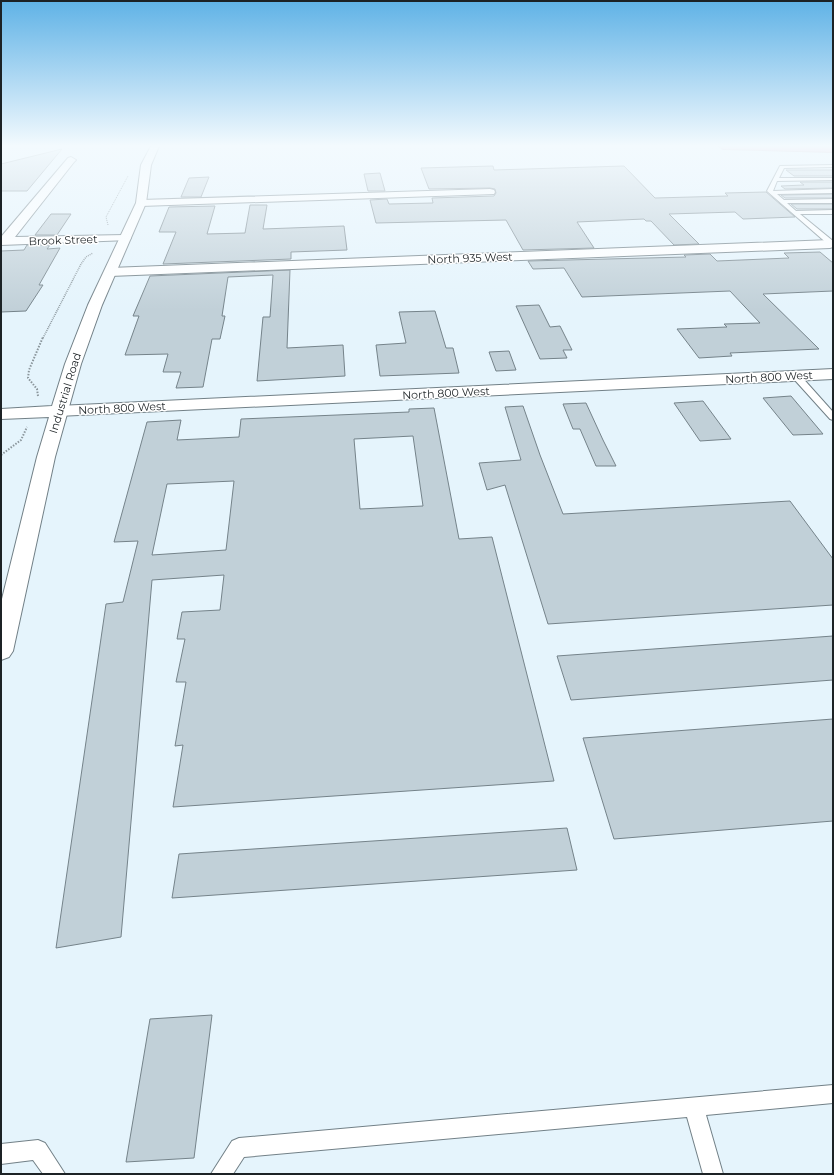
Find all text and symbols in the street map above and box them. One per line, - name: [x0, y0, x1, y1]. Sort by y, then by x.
- street label: Brook Street: [28, 232, 98, 248]
- street label: North 935 West: [427, 250, 513, 266]
- street label: Industrial Road: [46, 351, 84, 435]
- street label: North 800 West: [725, 368, 814, 386]
- street label: North 800 West: [402, 384, 491, 402]
- street label: North 800 West: [78, 399, 167, 417]

